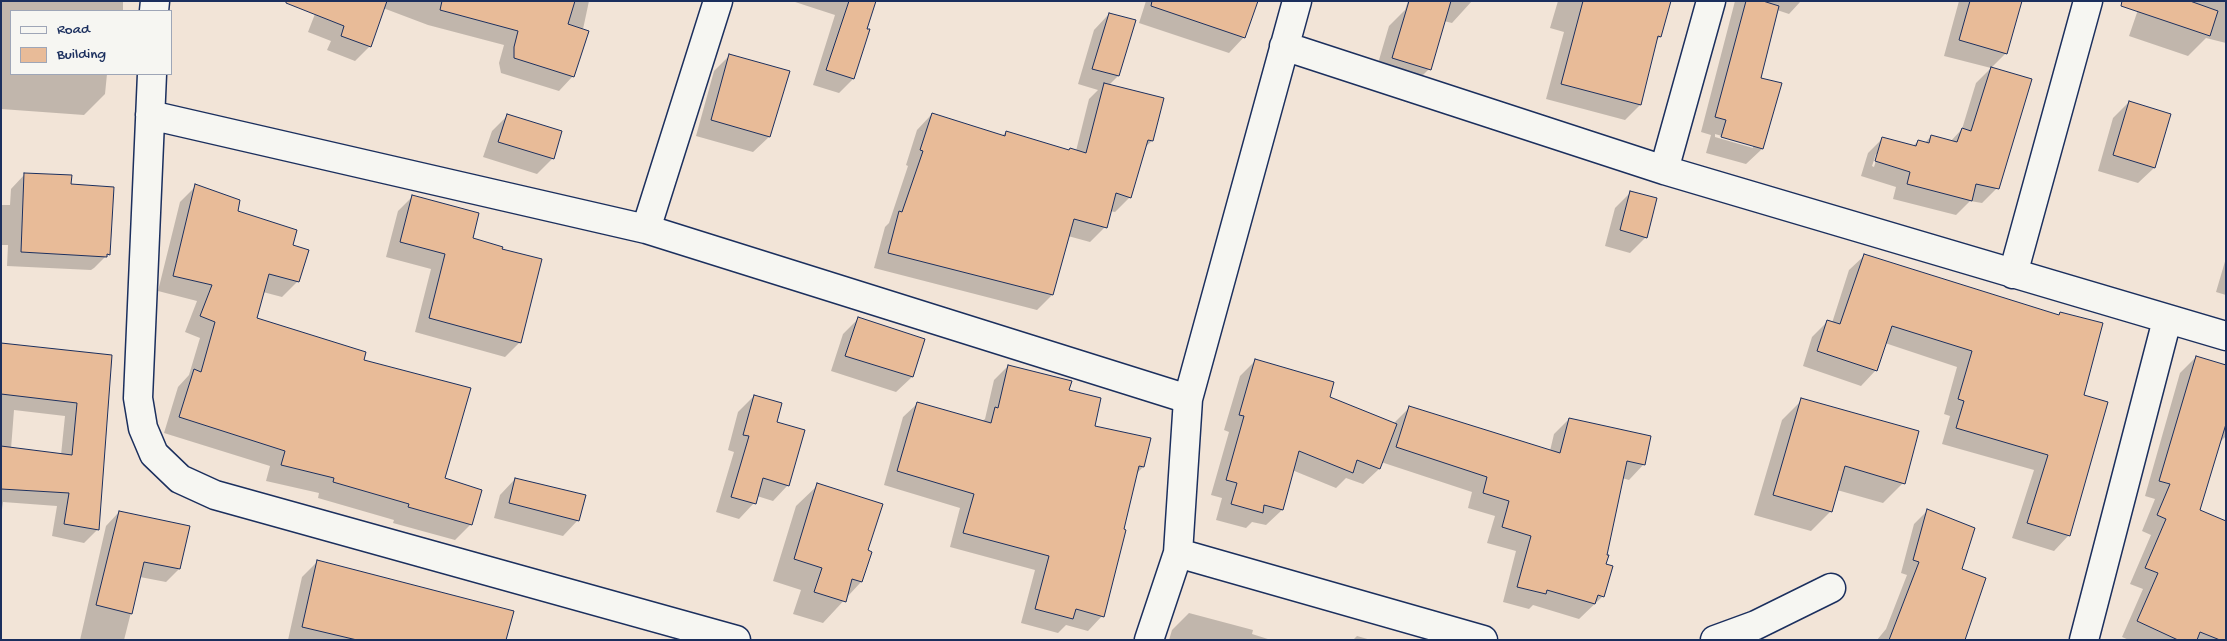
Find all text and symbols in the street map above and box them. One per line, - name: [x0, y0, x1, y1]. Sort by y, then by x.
- legend: [10, 10, 172, 75]
- text: Road: [57, 21, 90, 39]
- text: Building: [57, 46, 106, 64]

